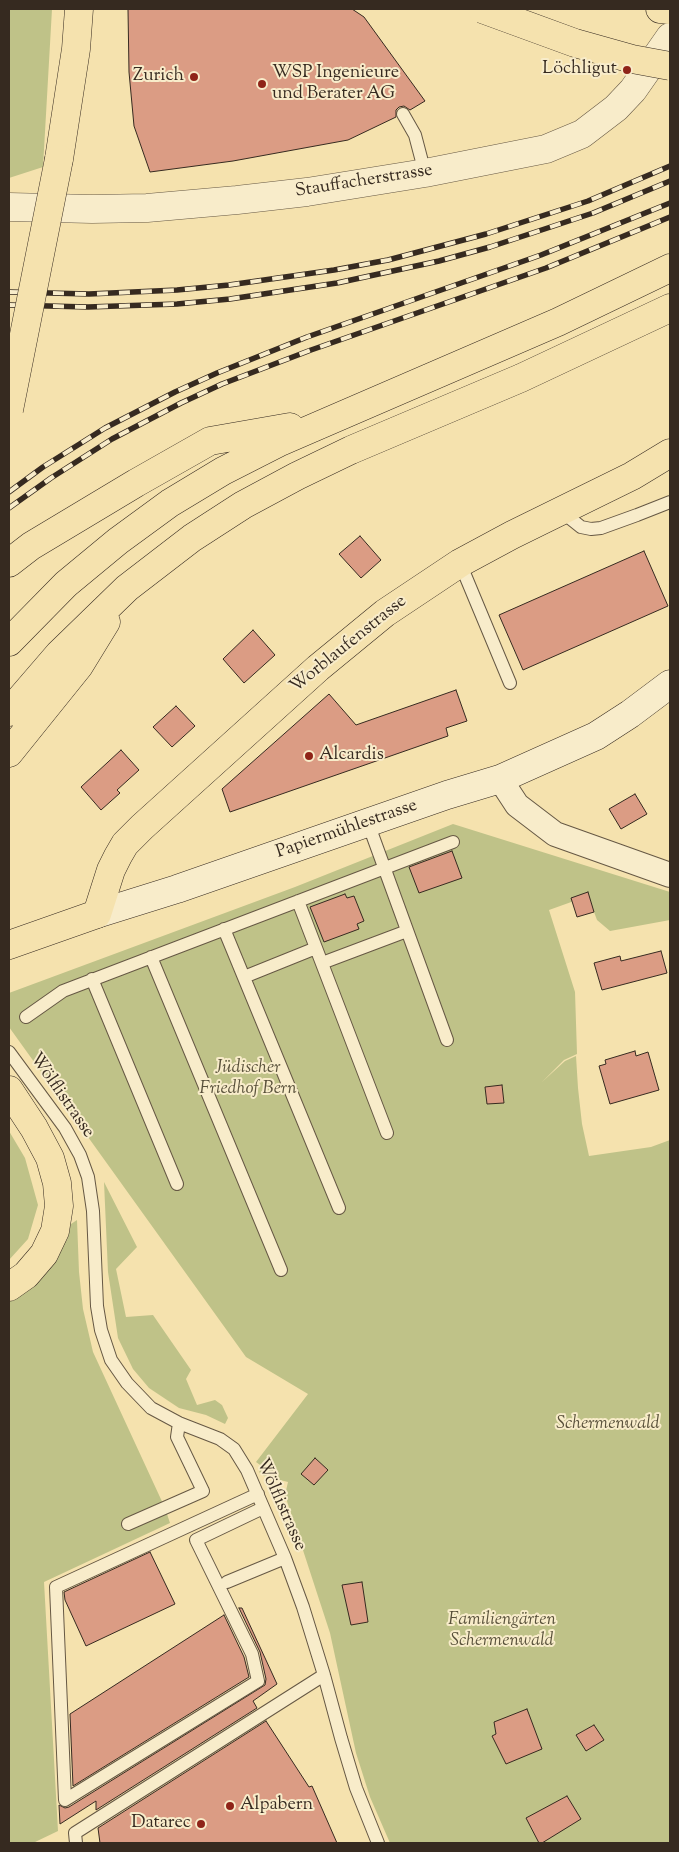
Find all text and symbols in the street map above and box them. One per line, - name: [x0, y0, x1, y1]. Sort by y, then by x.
- place label: Löchligut: [542, 59, 617, 81]
- place label: WSP Ingenieure und Berater AG: [272, 63, 399, 106]
- marker: Löchligut: [621, 64, 633, 76]
- place label: Zurich: [133, 66, 184, 88]
- marker: Zurich: [188, 71, 200, 83]
- marker: WSP Ingenieure und Berater AG: [256, 78, 268, 90]
- street label: Stauffacherstrasse: [294, 160, 434, 204]
- street label: Worblaufenstrasse: [286, 591, 412, 699]
- place label: Alcardis: [319, 745, 384, 767]
- marker: Alcardis: [303, 750, 315, 762]
- street label: Papiermühlestrasse: [274, 796, 420, 864]
- street label: Wölflistrasse: [24, 1049, 98, 1143]
- park label: Jüdischer Friedhof Bern: [199, 1058, 297, 1100]
- park label: Schermenwald: [556, 1414, 660, 1436]
- street label: Wölflistrasse: [250, 1456, 310, 1554]
- park label: Familiengärten Schermenwald: [448, 1610, 556, 1652]
- place label: Alpabern: [240, 1795, 313, 1817]
- marker: Alpabern: [224, 1800, 236, 1812]
- place label: Datarec: [131, 1813, 191, 1835]
- marker: Datarec: [195, 1818, 207, 1830]

